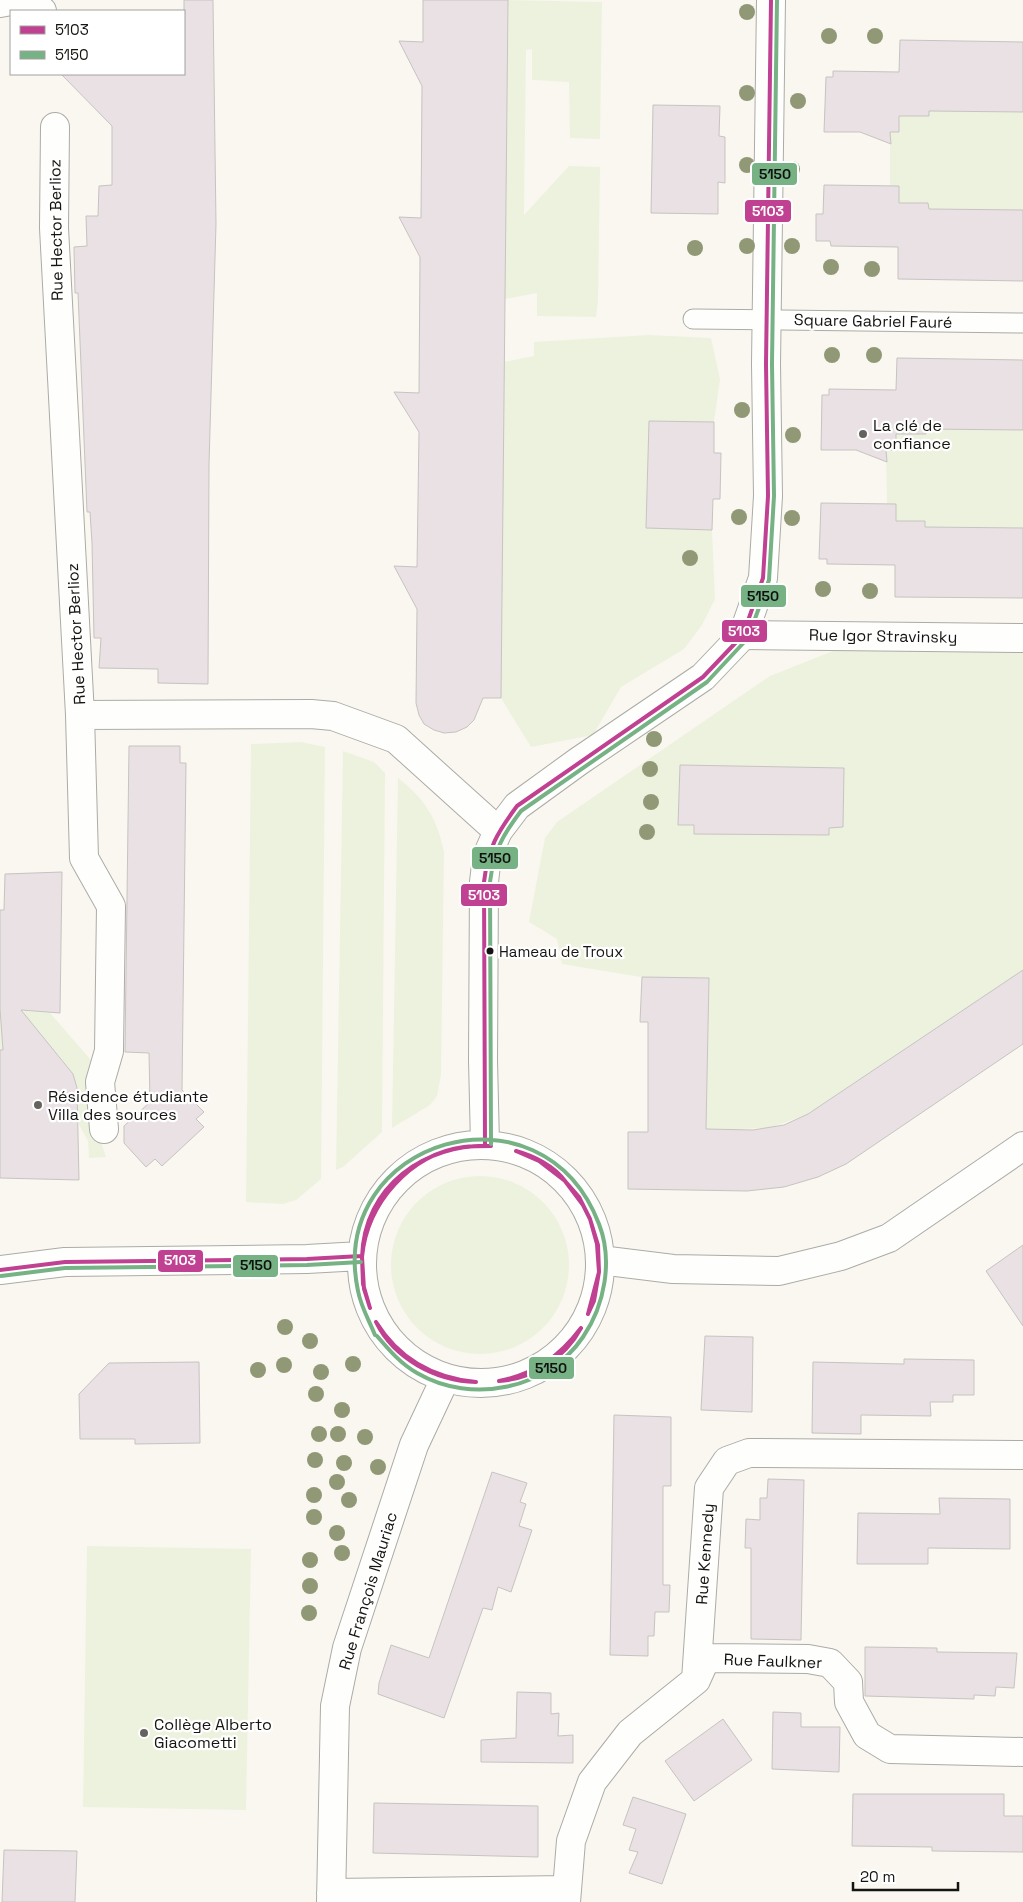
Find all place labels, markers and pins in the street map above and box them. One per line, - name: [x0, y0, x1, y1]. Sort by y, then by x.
- place label: La clé de confiance: [873, 415, 951, 454]
- marker: La clé de confiance: [857, 428, 869, 440]
- place label: Hameau de Troux: [499, 942, 623, 961]
- marker: Hameau de Troux: [485, 946, 495, 956]
- place label: Résidence étudiante Villa des sources: [48, 1086, 209, 1125]
- marker: Résidence étudiante Villa des sources: [32, 1099, 44, 1111]
- place label: Collège Alberto Giacometti: [154, 1714, 272, 1753]
- marker: Collège Alberto Giacometti: [138, 1727, 150, 1739]

